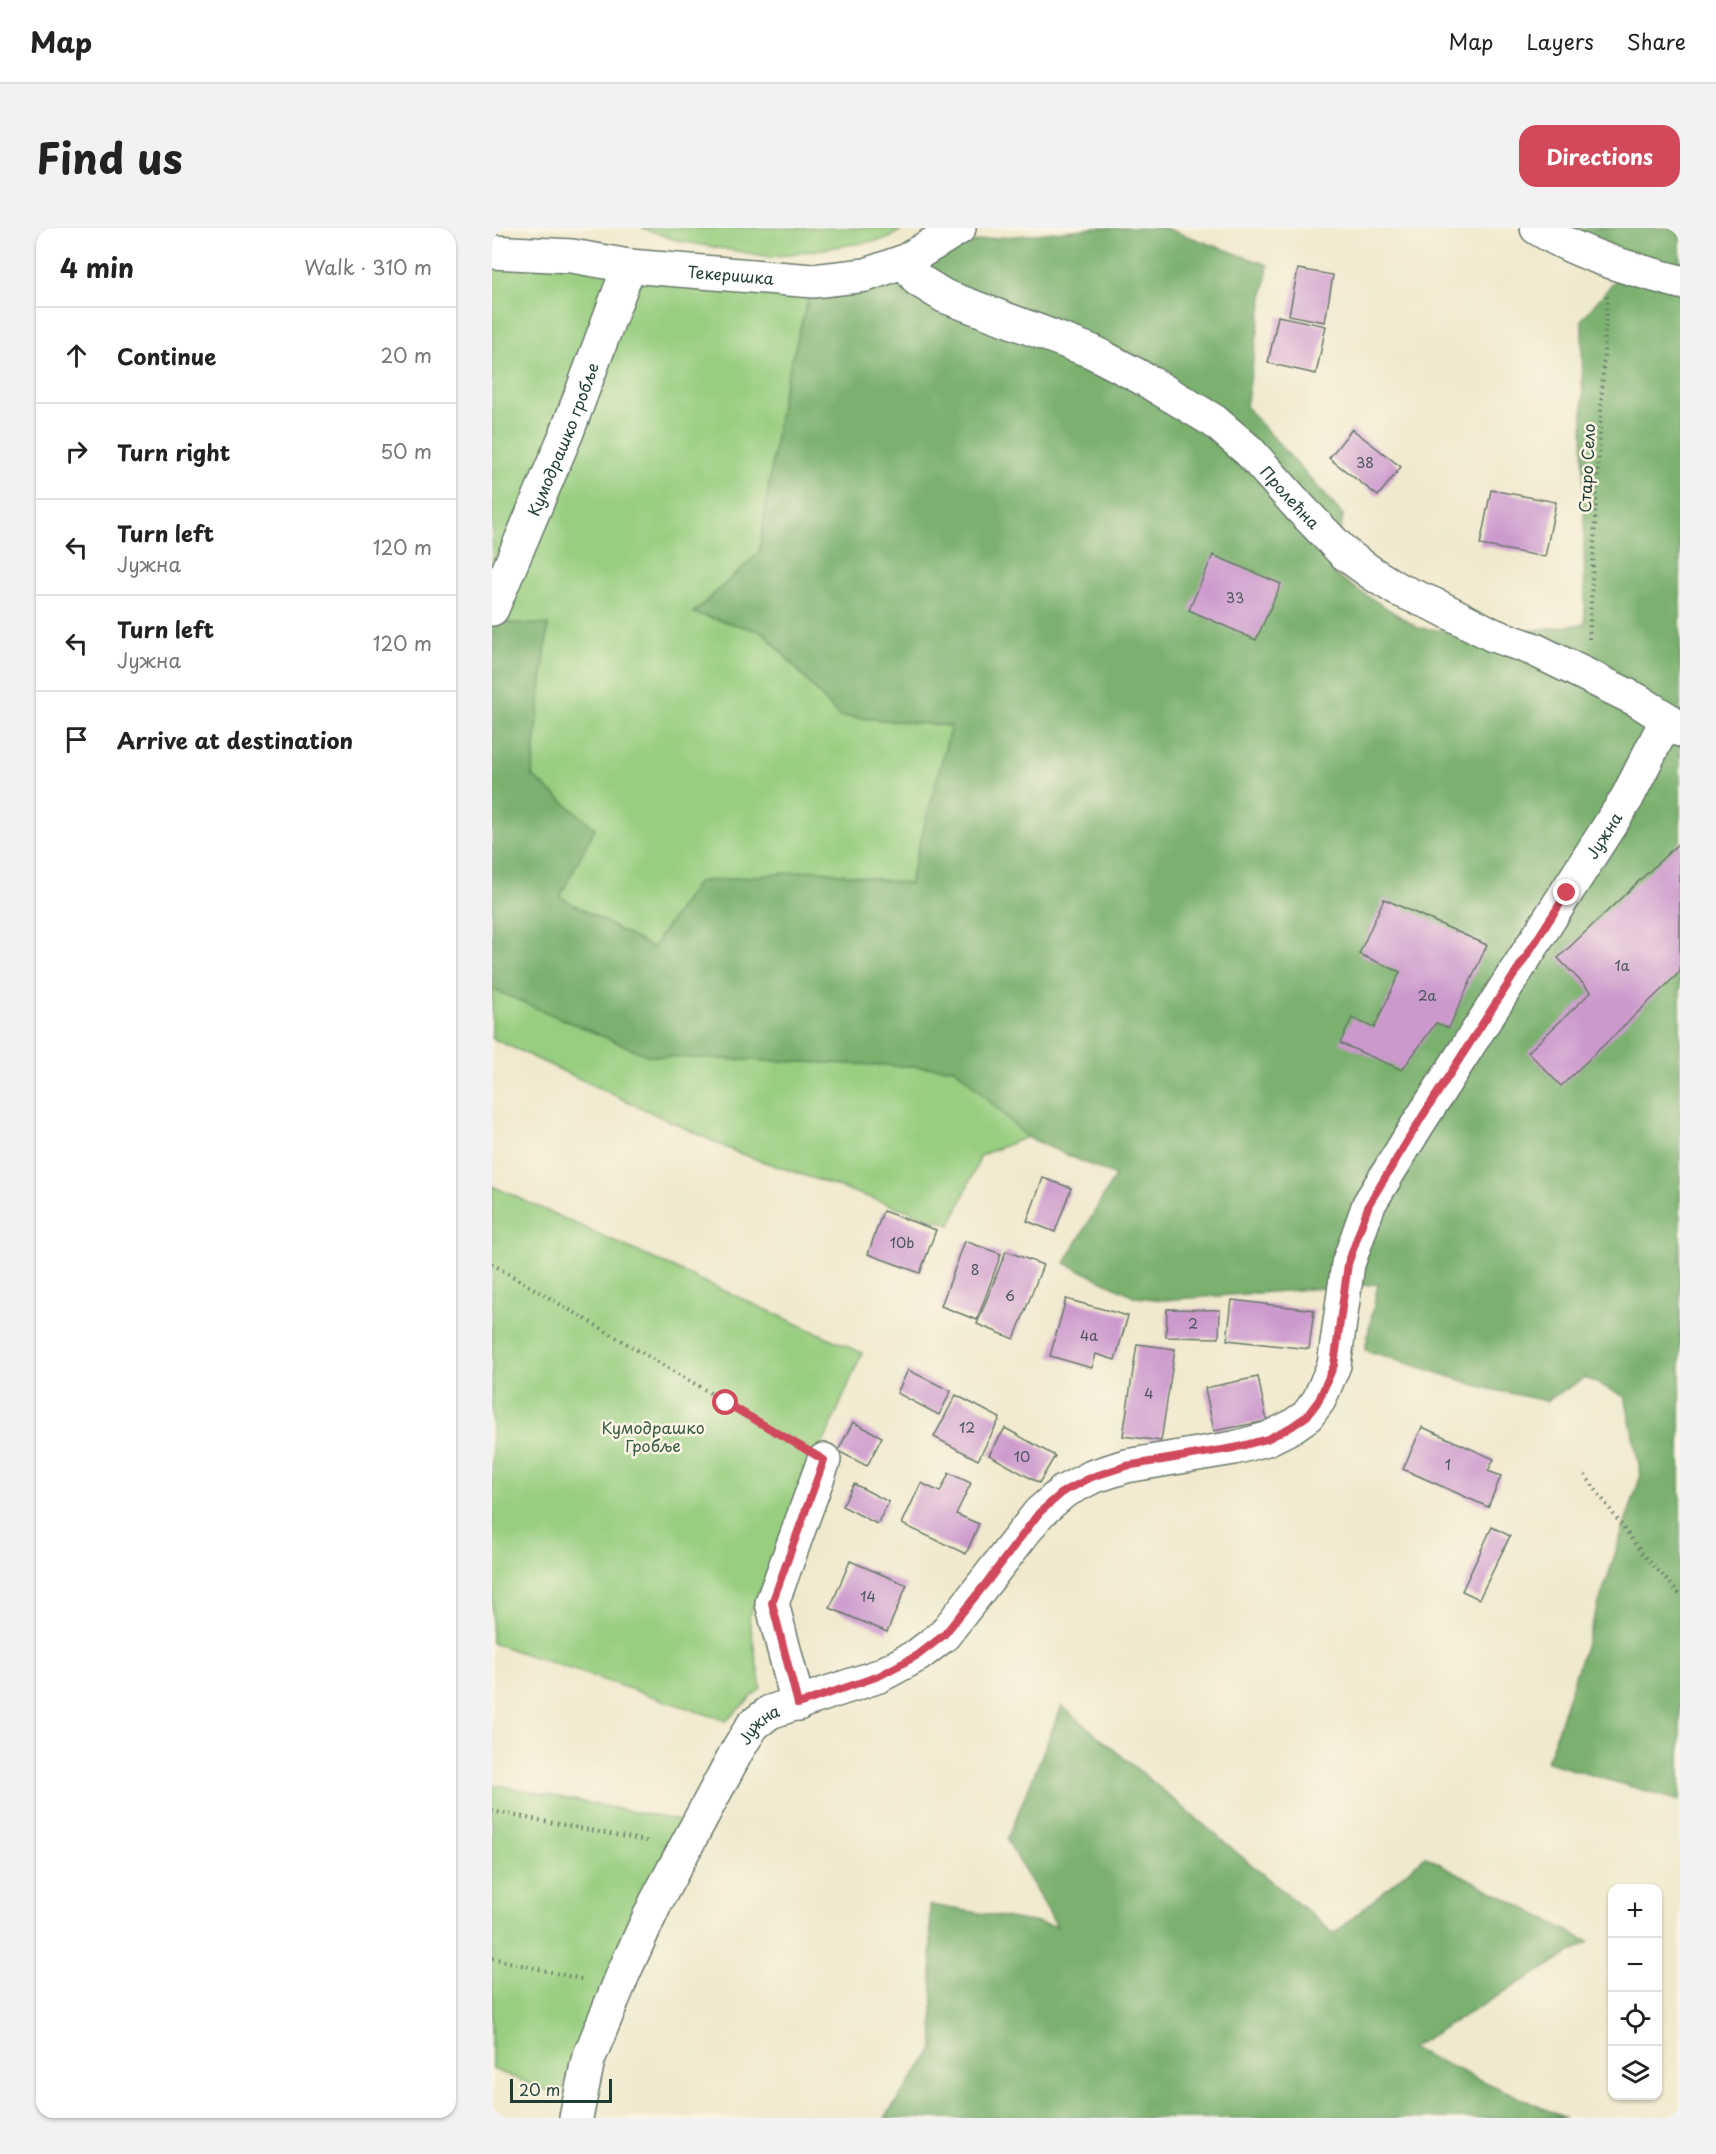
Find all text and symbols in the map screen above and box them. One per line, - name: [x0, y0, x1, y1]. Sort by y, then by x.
- text: Map: [30, 20, 92, 63]
- text: Map: [1449, 25, 1493, 57]
- text: Layers: [1526, 25, 1594, 57]
- text: Share: [1627, 25, 1686, 57]
- text: Find us: [36, 125, 183, 188]
- button: Directions: [1519, 125, 1680, 187]
- text: 4 min: [60, 248, 134, 287]
- text: Walk · 310 m: [304, 252, 432, 282]
- street label: Текеришка: [687, 259, 775, 290]
- icon: ahead: [60, 339, 93, 372]
- text: Continue: [117, 339, 216, 372]
- text: 20 m: [380, 340, 432, 370]
- street label: Кумодрашко гробље: [521, 359, 604, 519]
- street label: Старо Село: [1572, 423, 1600, 513]
- icon: right: [60, 435, 93, 468]
- text: Turn right: [117, 435, 230, 468]
- text: 50 m: [380, 436, 432, 466]
- house number: 38: [1356, 452, 1374, 473]
- street label: Пролећна: [1255, 460, 1326, 534]
- text: Turn left: [117, 516, 214, 549]
- icon: left: [60, 531, 93, 564]
- text: 120 m: [373, 532, 432, 562]
- text: Јужна: [117, 549, 181, 579]
- house number: 33: [1226, 587, 1244, 608]
- text: Turn left: [117, 612, 214, 645]
- icon: left: [60, 627, 93, 660]
- text: 120 m: [373, 628, 432, 658]
- text: Јужна: [117, 645, 181, 675]
- icon: arrive: [60, 723, 93, 756]
- text: Arrive at destination: [117, 723, 353, 756]
- street label: Јужна: [1579, 807, 1627, 863]
- route end: [1553, 879, 1579, 905]
- house number: 1a: [1615, 955, 1630, 976]
- house number: 2a: [1418, 985, 1436, 1006]
- house number: 10b: [890, 1232, 914, 1253]
- house number: 8: [971, 1259, 979, 1280]
- house number: 6: [1005, 1285, 1015, 1306]
- house number: 2: [1188, 1313, 1198, 1334]
- house number: 4a: [1080, 1325, 1098, 1346]
- house number: 4: [1144, 1383, 1154, 1404]
- route start: [712, 1389, 738, 1415]
- park label: Кумодрашко Гробље: [601, 1415, 705, 1457]
- house number: 12: [959, 1417, 975, 1438]
- house number: 10: [1014, 1446, 1030, 1467]
- house number: 1: [1445, 1454, 1451, 1475]
- house number: 14: [860, 1586, 876, 1607]
- street label: Јужна: [732, 1698, 782, 1749]
- map controls: [1608, 1884, 1662, 2100]
- button: +: [1608, 1884, 1662, 1938]
- button: −: [1608, 1938, 1662, 1992]
- button: locate: [1608, 1992, 1662, 2046]
- button: layers: [1608, 2046, 1662, 2100]
- scale bar: [510, 2076, 612, 2104]
- text: 20 m: [519, 2077, 560, 2101]

